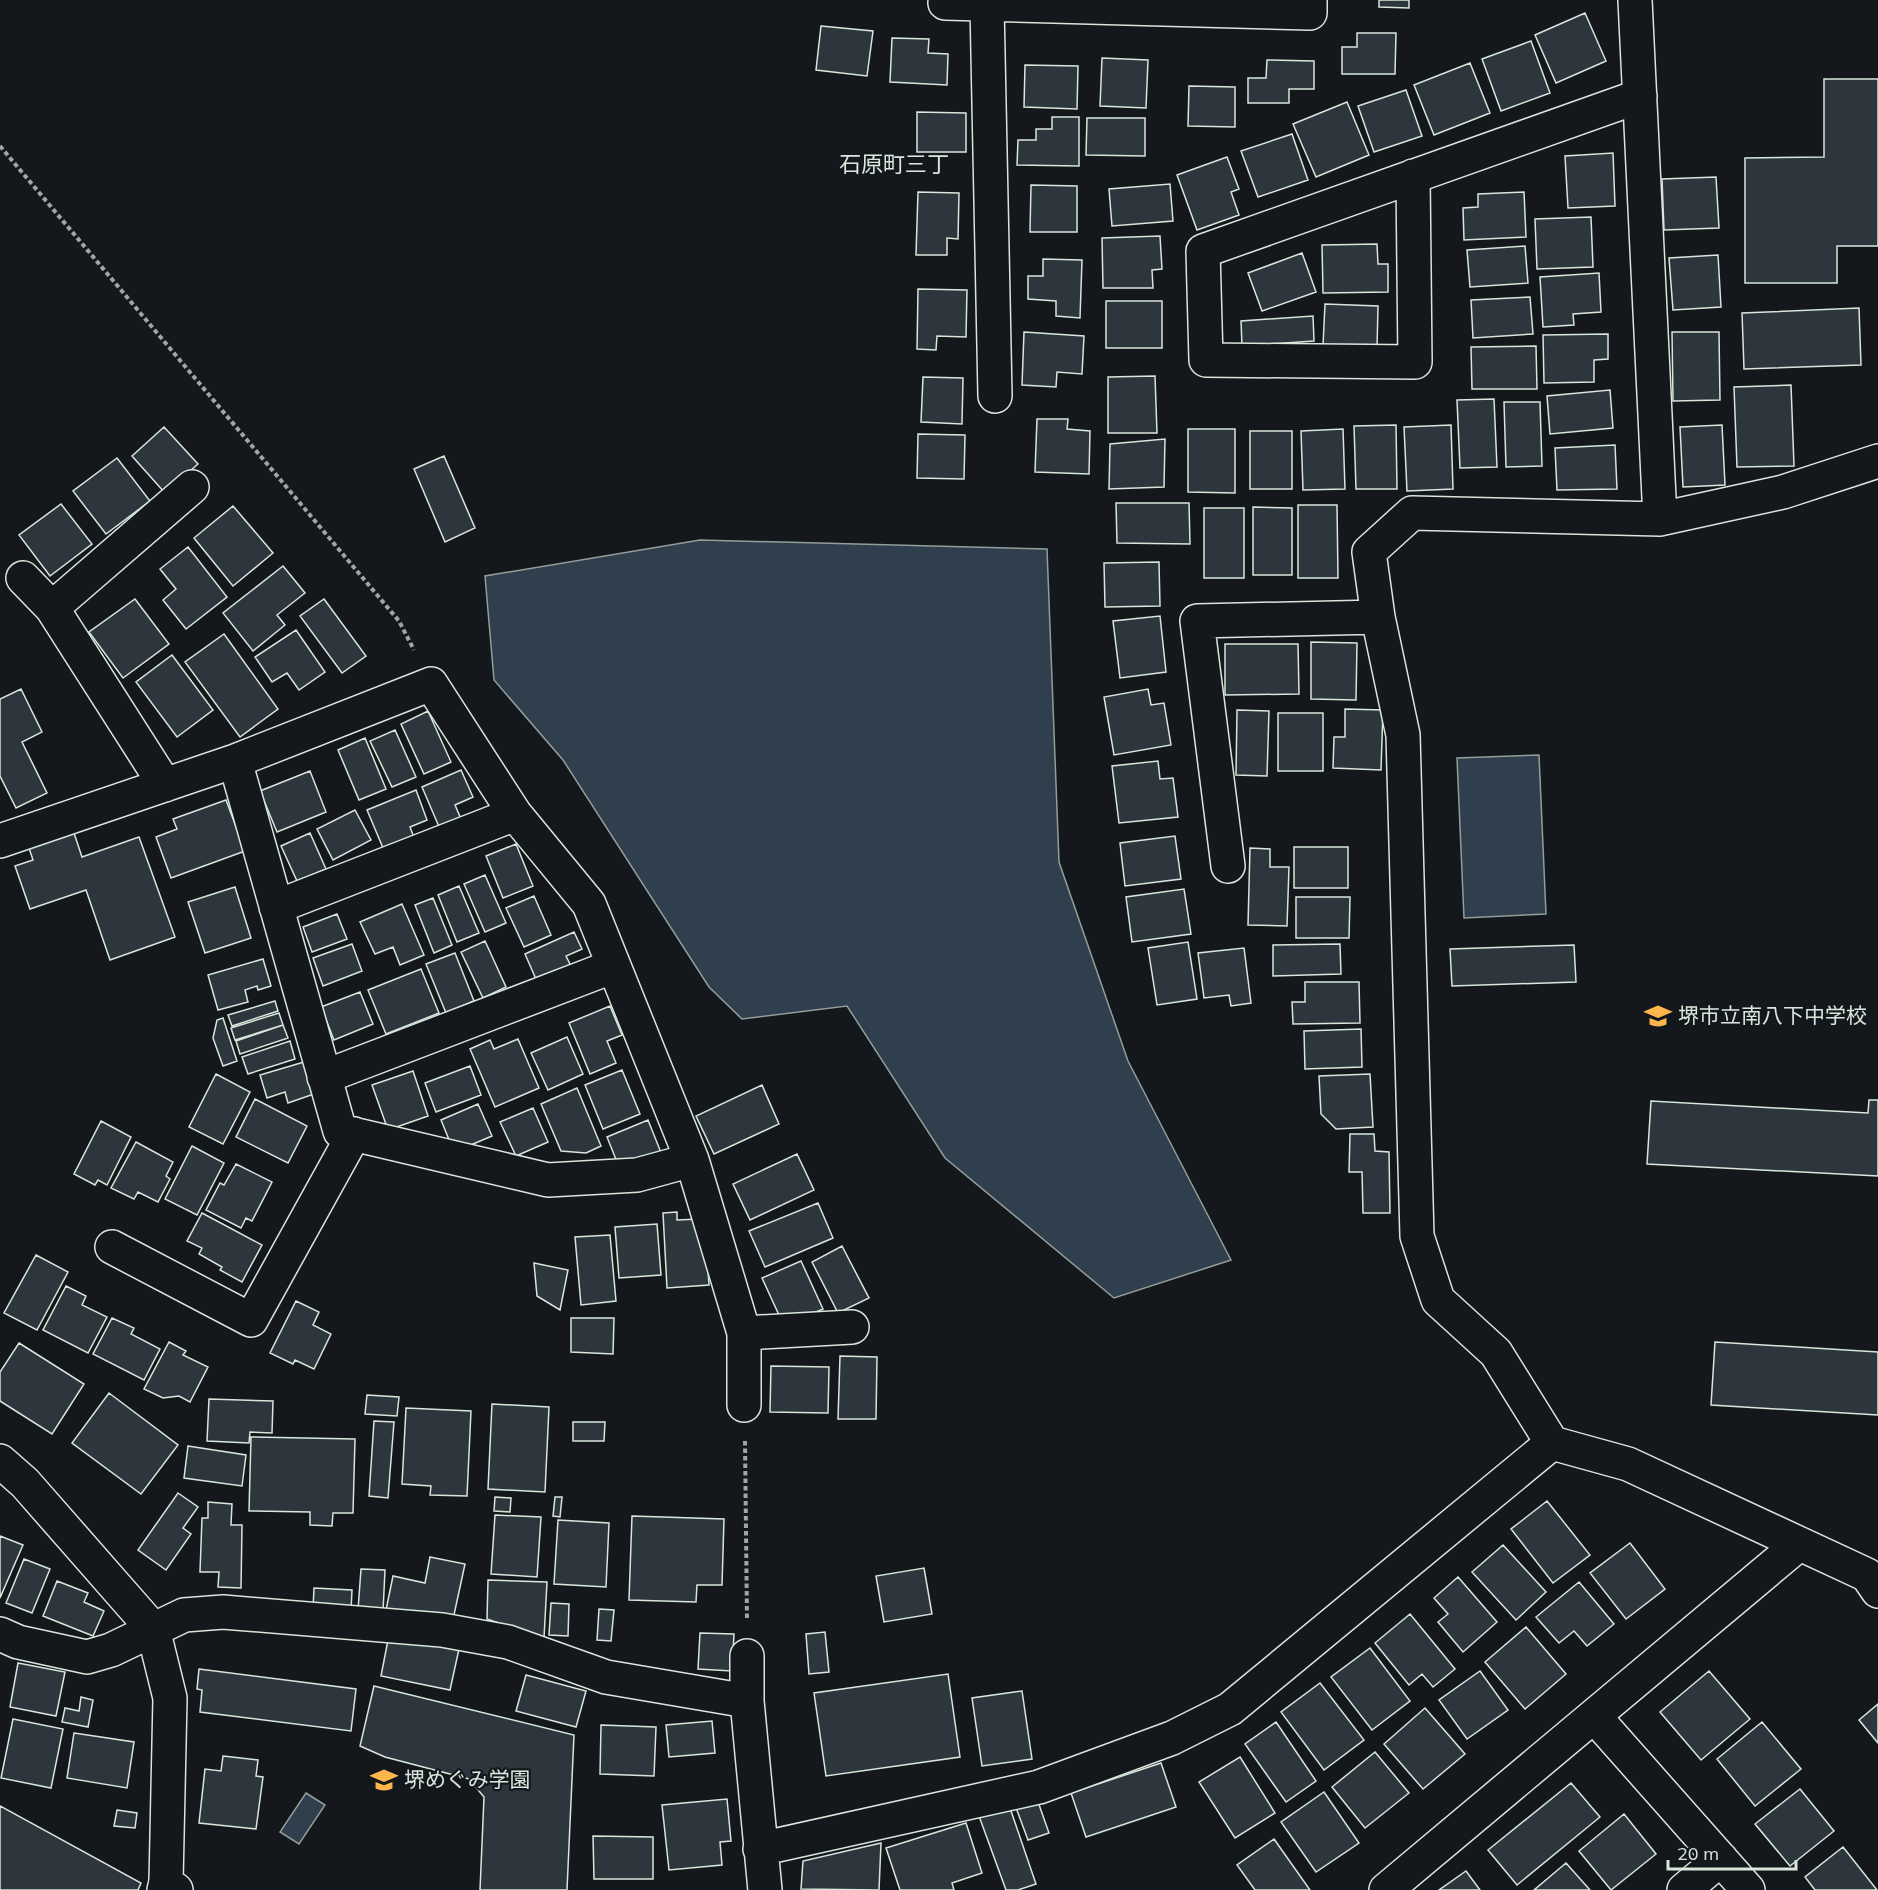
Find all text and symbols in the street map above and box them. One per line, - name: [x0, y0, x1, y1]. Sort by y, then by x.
- district label: 石原町三丁: [839, 150, 949, 178]
- school or university icon: 堺市立南八下中学校: [1643, 1001, 1673, 1031]
- place label: 堺市立南八下中学校: [1678, 1002, 1867, 1028]
- school or university icon: 堺めぐみ学園: [369, 1765, 399, 1795]
- place label: 堺めぐみ学園: [404, 1766, 531, 1792]
- scale bar: [1668, 1833, 1796, 1871]
- text: 20 m: [1677, 1842, 1719, 1865]

